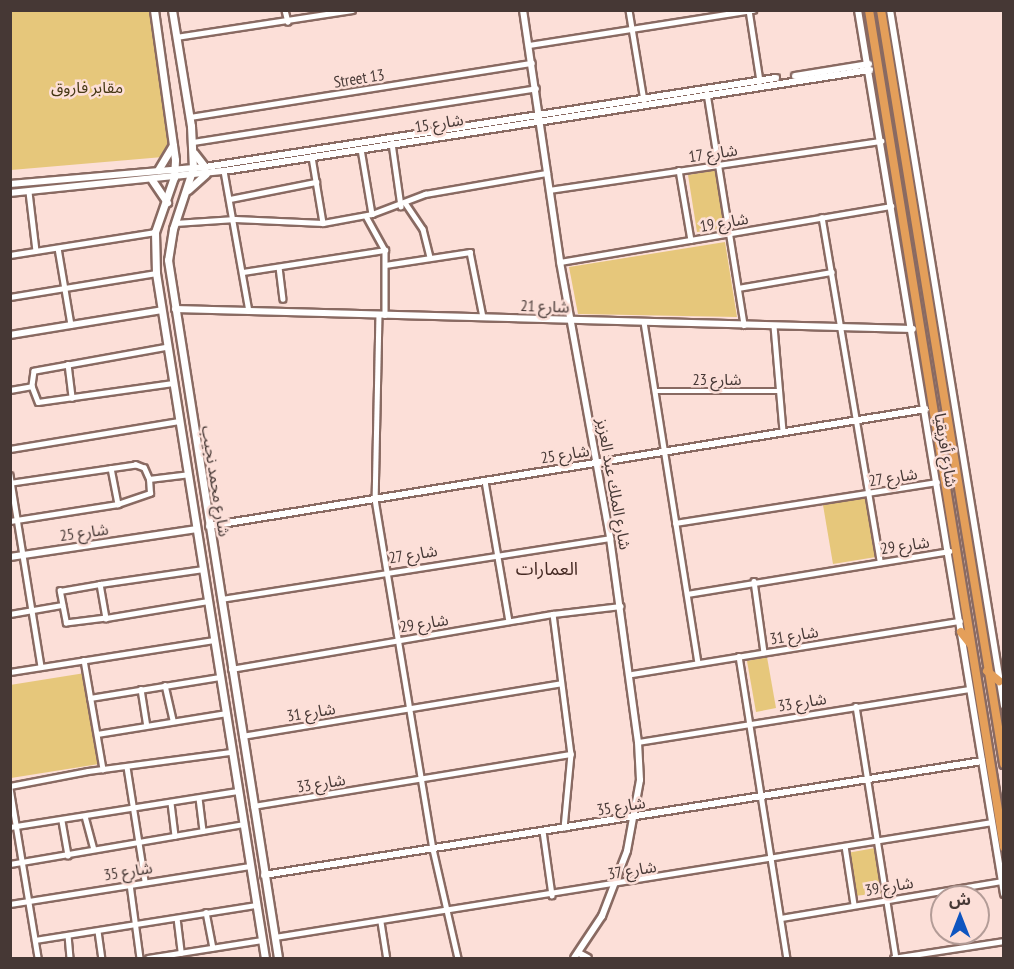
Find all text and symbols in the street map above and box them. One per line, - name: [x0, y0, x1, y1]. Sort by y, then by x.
- street label: Street 13: [332, 65, 386, 91]
- park label: مقابر فاروق: [51, 77, 123, 97]
- street label: شارع 15: [413, 110, 465, 136]
- street label: شارع 17: [687, 140, 739, 166]
- street label: شارع 19: [698, 208, 750, 236]
- street label: شارع 21: [520, 296, 570, 316]
- street label: شارع 23: [693, 369, 741, 389]
- street label: شارع أفريقيا: [931, 412, 961, 488]
- street label: شارع الملك عبد العزيز: [593, 417, 635, 551]
- street label: شارع محمد نجيب: [198, 424, 234, 538]
- street label: شارع 25: [539, 441, 591, 467]
- street label: شارع 27: [867, 464, 919, 490]
- street label: شارع 25: [58, 519, 110, 545]
- street label: شارع 29: [879, 532, 931, 558]
- street label: شارع 27: [387, 541, 439, 567]
- district label: العمارات: [516, 558, 578, 580]
- street label: شارع 29: [398, 610, 450, 636]
- street label: شارع 31: [768, 622, 820, 648]
- street label: شارع 33: [776, 689, 828, 715]
- street label: شارع 31: [285, 699, 337, 725]
- street label: شارع 33: [295, 770, 347, 796]
- street label: شارع 35: [595, 793, 647, 819]
- street label: شارع 37: [606, 857, 658, 883]
- street label: شارع 35: [102, 858, 154, 884]
- street label: شارع 39: [863, 872, 915, 900]
- north arrow: [930, 885, 990, 945]
- text: ش: [949, 889, 971, 909]

